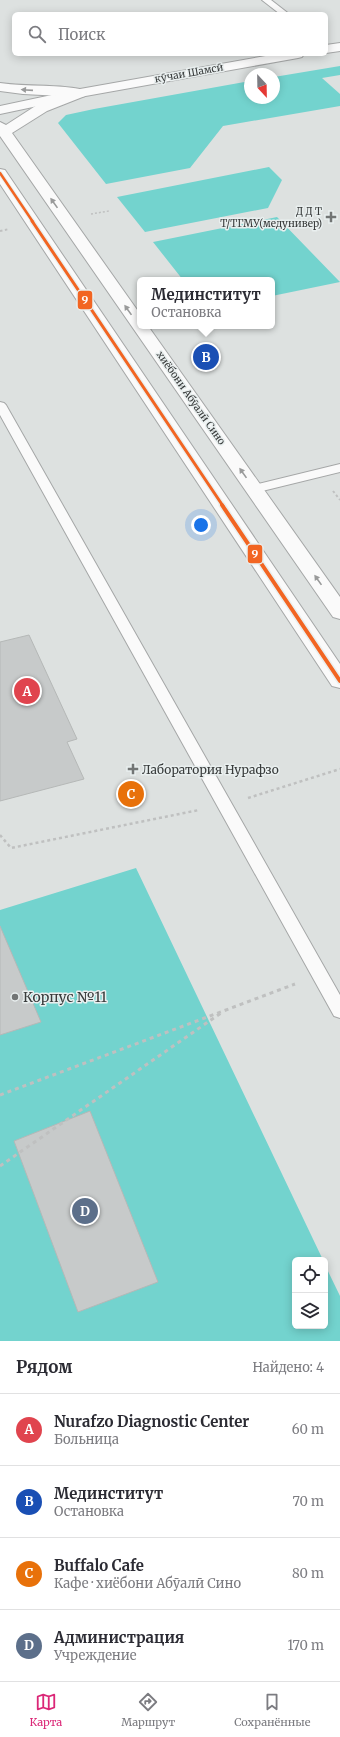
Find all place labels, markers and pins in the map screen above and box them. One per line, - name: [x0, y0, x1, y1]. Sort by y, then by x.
- place label: Д Д Т Т/ТГМУ(медунивер): [220, 205, 322, 230]
- marker: Д Д Т Т/ТГМУ(медунивер): [325, 211, 337, 223]
- pin: B: [193, 342, 219, 372]
- pin: A: [14, 676, 40, 706]
- place label: Лаборатория Нурафзо: [142, 762, 279, 777]
- marker: Лаборатория Нурафзо: [127, 763, 139, 775]
- pin: C: [118, 779, 144, 809]
- place label: Корпус №11: [23, 988, 107, 1006]
- marker: Корпус №11: [10, 992, 20, 1002]
- pin: D: [72, 1196, 98, 1226]

